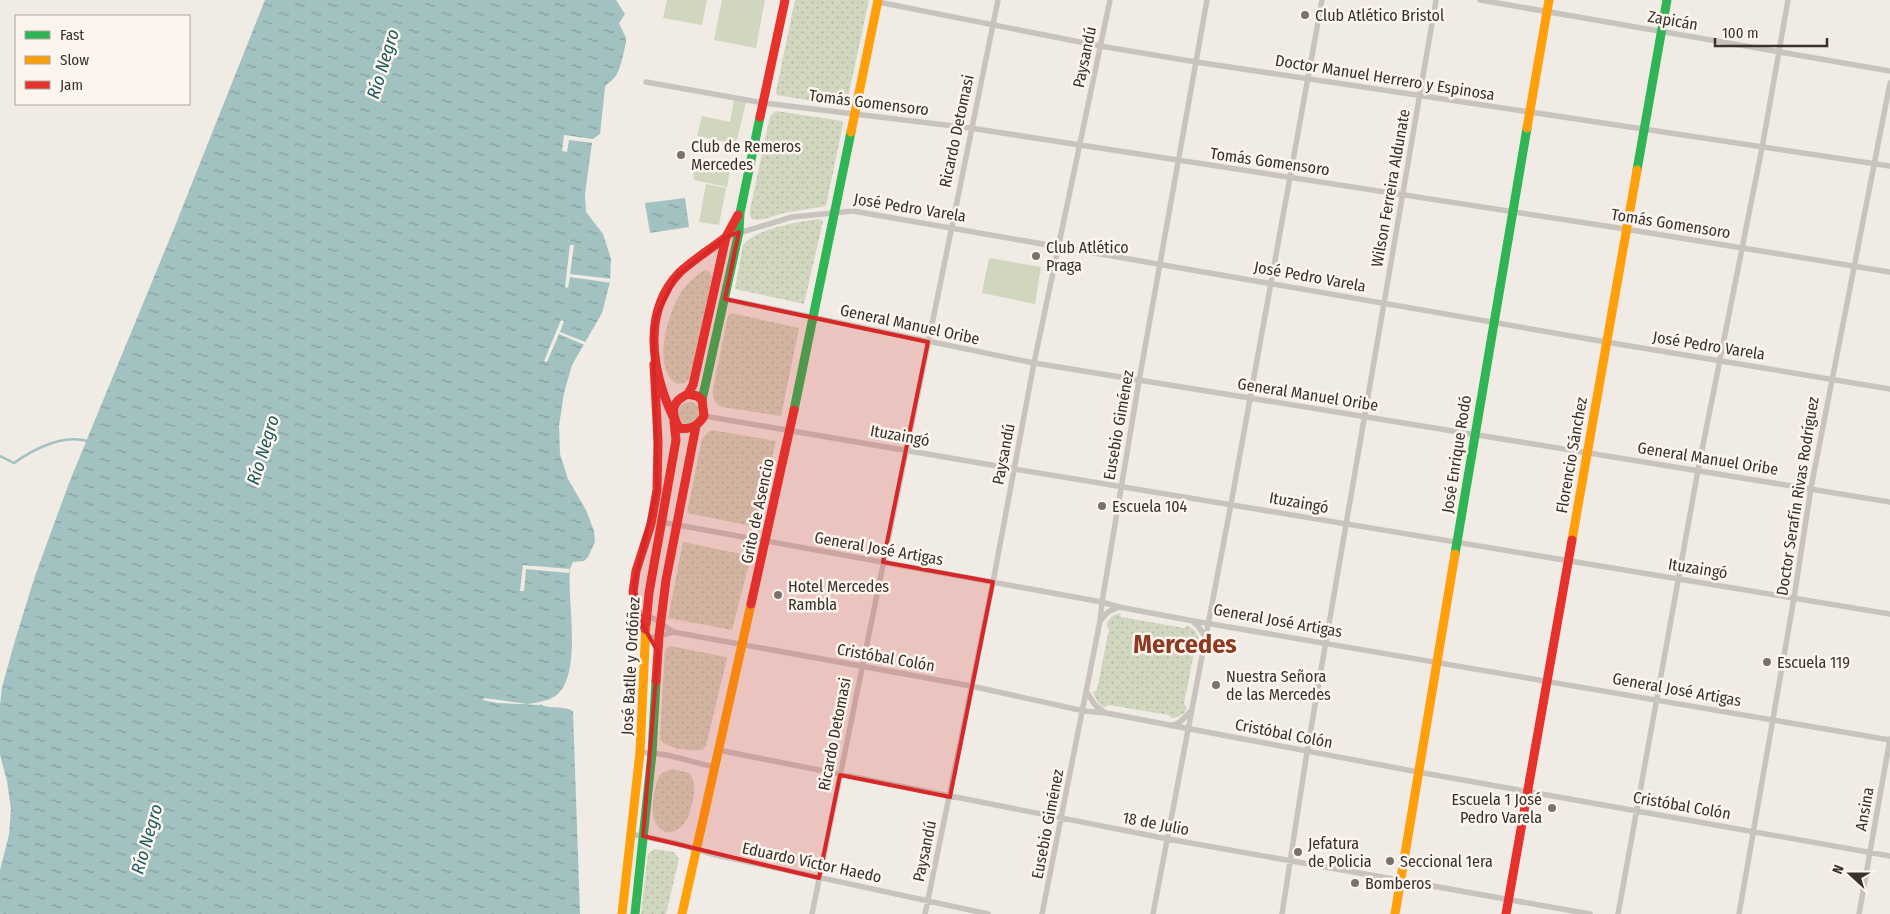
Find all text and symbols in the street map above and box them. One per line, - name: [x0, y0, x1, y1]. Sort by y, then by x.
- place label: Club Atlético Bristol: [1315, 6, 1444, 25]
- street label: Zapicán: [1646, 7, 1700, 34]
- marker: Club Atlético Bristol: [1299, 9, 1311, 21]
- legend: [15, 15, 190, 105]
- scale bar: [1715, 15, 1828, 47]
- text: 100 m: [1722, 24, 1759, 42]
- street label: Paysandú: [1069, 25, 1100, 89]
- text: Fast: [60, 26, 84, 44]
- water label: Río Negro: [362, 26, 404, 102]
- text: Slow: [60, 51, 89, 69]
- street label: Doctor Manuel Herrero y Espinosa: [1274, 51, 1496, 104]
- street label: Ricardo Detomasi: [935, 73, 978, 189]
- text: Jam: [60, 76, 83, 94]
- street label: Tomás Gomensoro: [808, 86, 930, 119]
- street label: Wilson Ferreira Aldunate: [1367, 108, 1414, 269]
- place label: Club de Remeros Mercedes: [691, 137, 801, 174]
- street label: Tomás Gomensoro: [1209, 144, 1331, 179]
- marker: Club de Remeros Mercedes: [675, 149, 687, 161]
- street label: José Pedro Varela: [852, 189, 968, 226]
- street label: Tomás Gomensoro: [1610, 205, 1732, 242]
- place label: Club Atlético Praga: [1046, 238, 1129, 275]
- marker: Club Atlético Praga: [1030, 250, 1042, 262]
- street label: José Pedro Varela: [1252, 257, 1368, 296]
- street label: General Manuel Oribe: [838, 300, 981, 349]
- street label: José Pedro Varela: [1651, 327, 1767, 364]
- street label: Eusebio Giménez: [1099, 369, 1137, 481]
- street label: General Manuel Oribe: [1236, 374, 1380, 415]
- street label: José Enrique Rodó: [1438, 394, 1475, 514]
- street label: Doctor Serafín Rivas Rodríguez: [1772, 395, 1823, 597]
- street label: Florencio Sánchez: [1552, 396, 1591, 515]
- water label: Río Negro: [242, 412, 284, 488]
- street label: Ituzaingó: [869, 421, 931, 450]
- street label: Paysandú: [988, 422, 1019, 486]
- street label: General Manuel Oribe: [1636, 438, 1780, 479]
- street label: Grito de Asencio: [737, 457, 778, 565]
- street label: Ituzaingó: [1268, 488, 1330, 517]
- place label: Escuela 104: [1112, 497, 1188, 516]
- marker: Escuela 104: [1096, 500, 1108, 512]
- street label: General José Artigas: [813, 528, 945, 569]
- street label: Ituzaingó: [1667, 554, 1729, 583]
- place label: Hotel Mercedes Rambla: [788, 577, 889, 614]
- marker: Hotel Mercedes Rambla: [772, 589, 784, 601]
- street label: José Batlle y Ordóñez: [617, 596, 644, 736]
- street label: General José Artigas: [1212, 600, 1344, 641]
- district label: Mercedes: [1133, 629, 1237, 660]
- street label: Cristóbal Colón: [836, 640, 936, 675]
- place label: Escuela 119: [1777, 653, 1850, 672]
- marker: Escuela 119: [1761, 656, 1773, 668]
- place label: Nuestra Señora de las Mercedes: [1226, 667, 1331, 704]
- street label: General José Artigas: [1611, 669, 1743, 710]
- street label: Ricardo Detomasi: [814, 676, 855, 792]
- marker: Nuestra Señora de las Mercedes: [1210, 679, 1222, 691]
- street label: Cristóbal Colón: [1234, 715, 1334, 752]
- street label: Eusebio Giménez: [1028, 768, 1067, 880]
- street label: Ansina: [1851, 786, 1878, 832]
- street label: Cristóbal Colón: [1632, 788, 1732, 823]
- place label: Escuela 1 José Pedro Varela: [1451, 790, 1542, 827]
- water label: Río Negro: [127, 801, 167, 877]
- marker: Escuela 1 José Pedro Varela: [1546, 802, 1558, 814]
- street label: 18 de Julio: [1121, 808, 1191, 839]
- street label: Paysandú: [909, 819, 940, 883]
- place label: Jefatura de Policia: [1308, 834, 1372, 871]
- street label: Eduardo Víctor Haedo: [740, 838, 883, 887]
- marker: Jefatura de Policia: [1292, 846, 1304, 858]
- north arrow: [1825, 849, 1875, 899]
- place label: Seccional 1era: [1400, 852, 1493, 871]
- marker: Seccional 1era: [1384, 855, 1396, 867]
- text: N: [1829, 863, 1848, 876]
- place label: Bomberos: [1365, 874, 1431, 893]
- marker: Bomberos: [1349, 877, 1361, 889]

